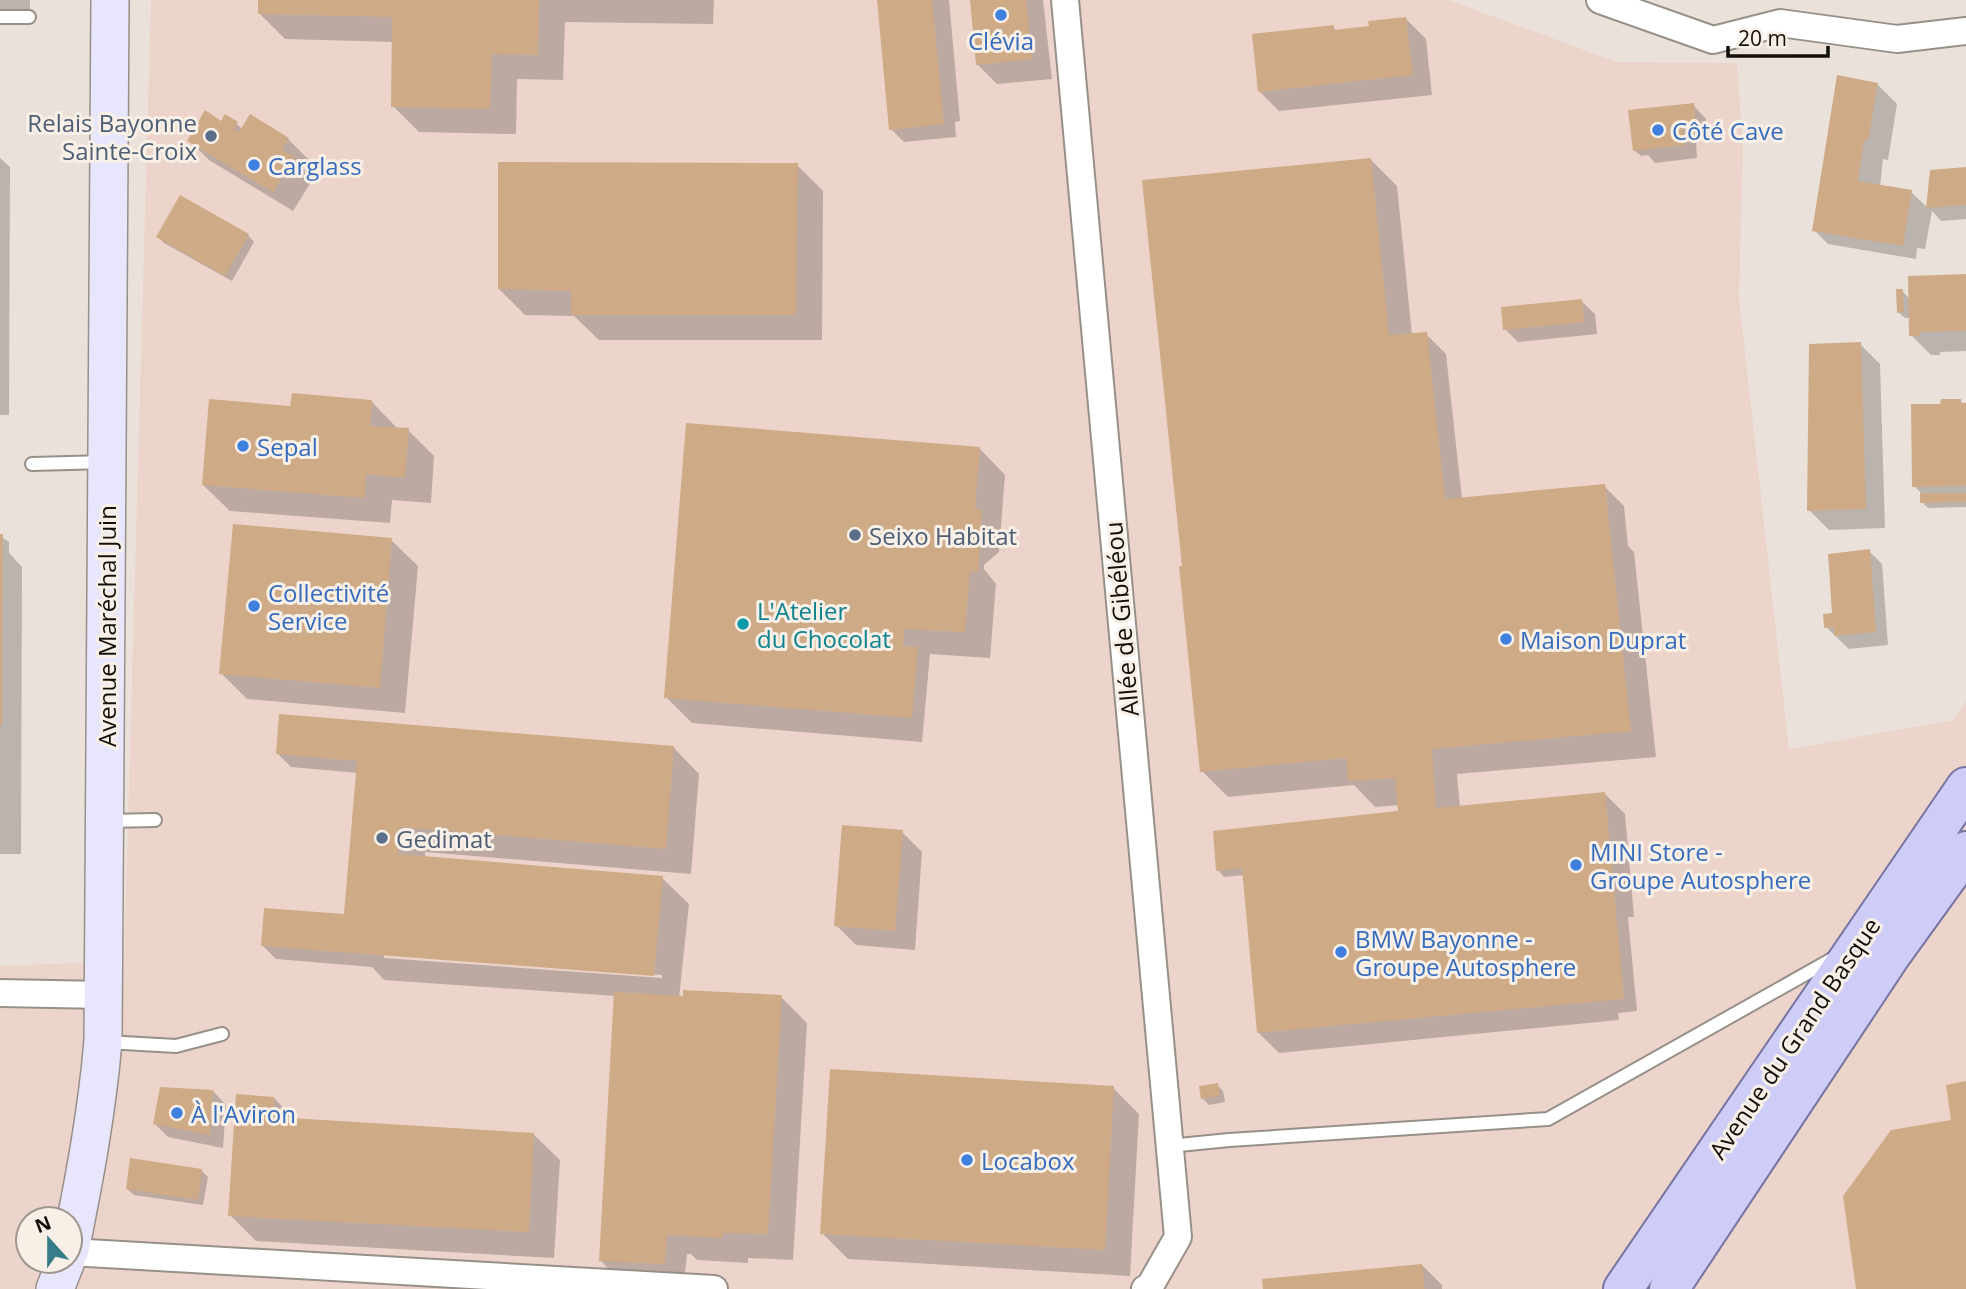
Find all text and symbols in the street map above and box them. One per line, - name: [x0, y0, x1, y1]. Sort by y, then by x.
- marker: Clévia: [993, 7, 1009, 23]
- scale bar: [1728, 14, 1828, 58]
- place label: Clévia: [968, 24, 1034, 57]
- text: 20 m: [1738, 24, 1787, 52]
- place label: Relais Bayonne Sainte-Croix: [27, 106, 197, 167]
- place label: Côté Cave: [1672, 114, 1784, 147]
- marker: Côté Cave: [1650, 122, 1666, 138]
- marker: Relais Bayonne Sainte-Croix: [203, 128, 219, 144]
- place label: Carglass: [268, 149, 362, 182]
- marker: Carglass: [246, 157, 262, 173]
- place label: Sepal: [257, 430, 318, 463]
- marker: Sepal: [235, 438, 251, 454]
- street label: Avenue Maréchal Juin: [90, 505, 123, 747]
- place label: Seixo Habitat: [869, 519, 1017, 552]
- street label: Allée de Gibéléou: [1096, 520, 1146, 718]
- marker: Seixo Habitat: [847, 527, 863, 543]
- place label: Collectivité Service: [268, 576, 389, 637]
- place label: L'Atelier du Chocolat: [757, 594, 891, 655]
- marker: Collectivité Service: [246, 598, 262, 614]
- marker: L'Atelier du Chocolat: [735, 616, 751, 632]
- place label: Maison Duprat: [1520, 623, 1686, 656]
- marker: Maison Duprat: [1498, 631, 1514, 647]
- place label: Gedimat: [396, 822, 492, 855]
- marker: Gedimat: [374, 830, 390, 846]
- place label: MINI Store - Groupe Autosphere: [1590, 835, 1811, 896]
- marker: MINI Store - Groupe Autosphere: [1568, 857, 1584, 873]
- street label: Avenue du Grand Basque: [1701, 911, 1887, 1165]
- place label: BMW Bayonne - Groupe Autosphere: [1355, 922, 1576, 983]
- marker: BMW Bayonne - Groupe Autosphere: [1333, 944, 1349, 960]
- place label: À l'Aviron: [191, 1097, 296, 1130]
- marker: À l'Aviron: [169, 1105, 185, 1121]
- place label: Locabox: [981, 1144, 1075, 1177]
- marker: Locabox: [959, 1152, 975, 1168]
- north arrow: [14, 1205, 84, 1275]
- text: N: [31, 1209, 55, 1239]

